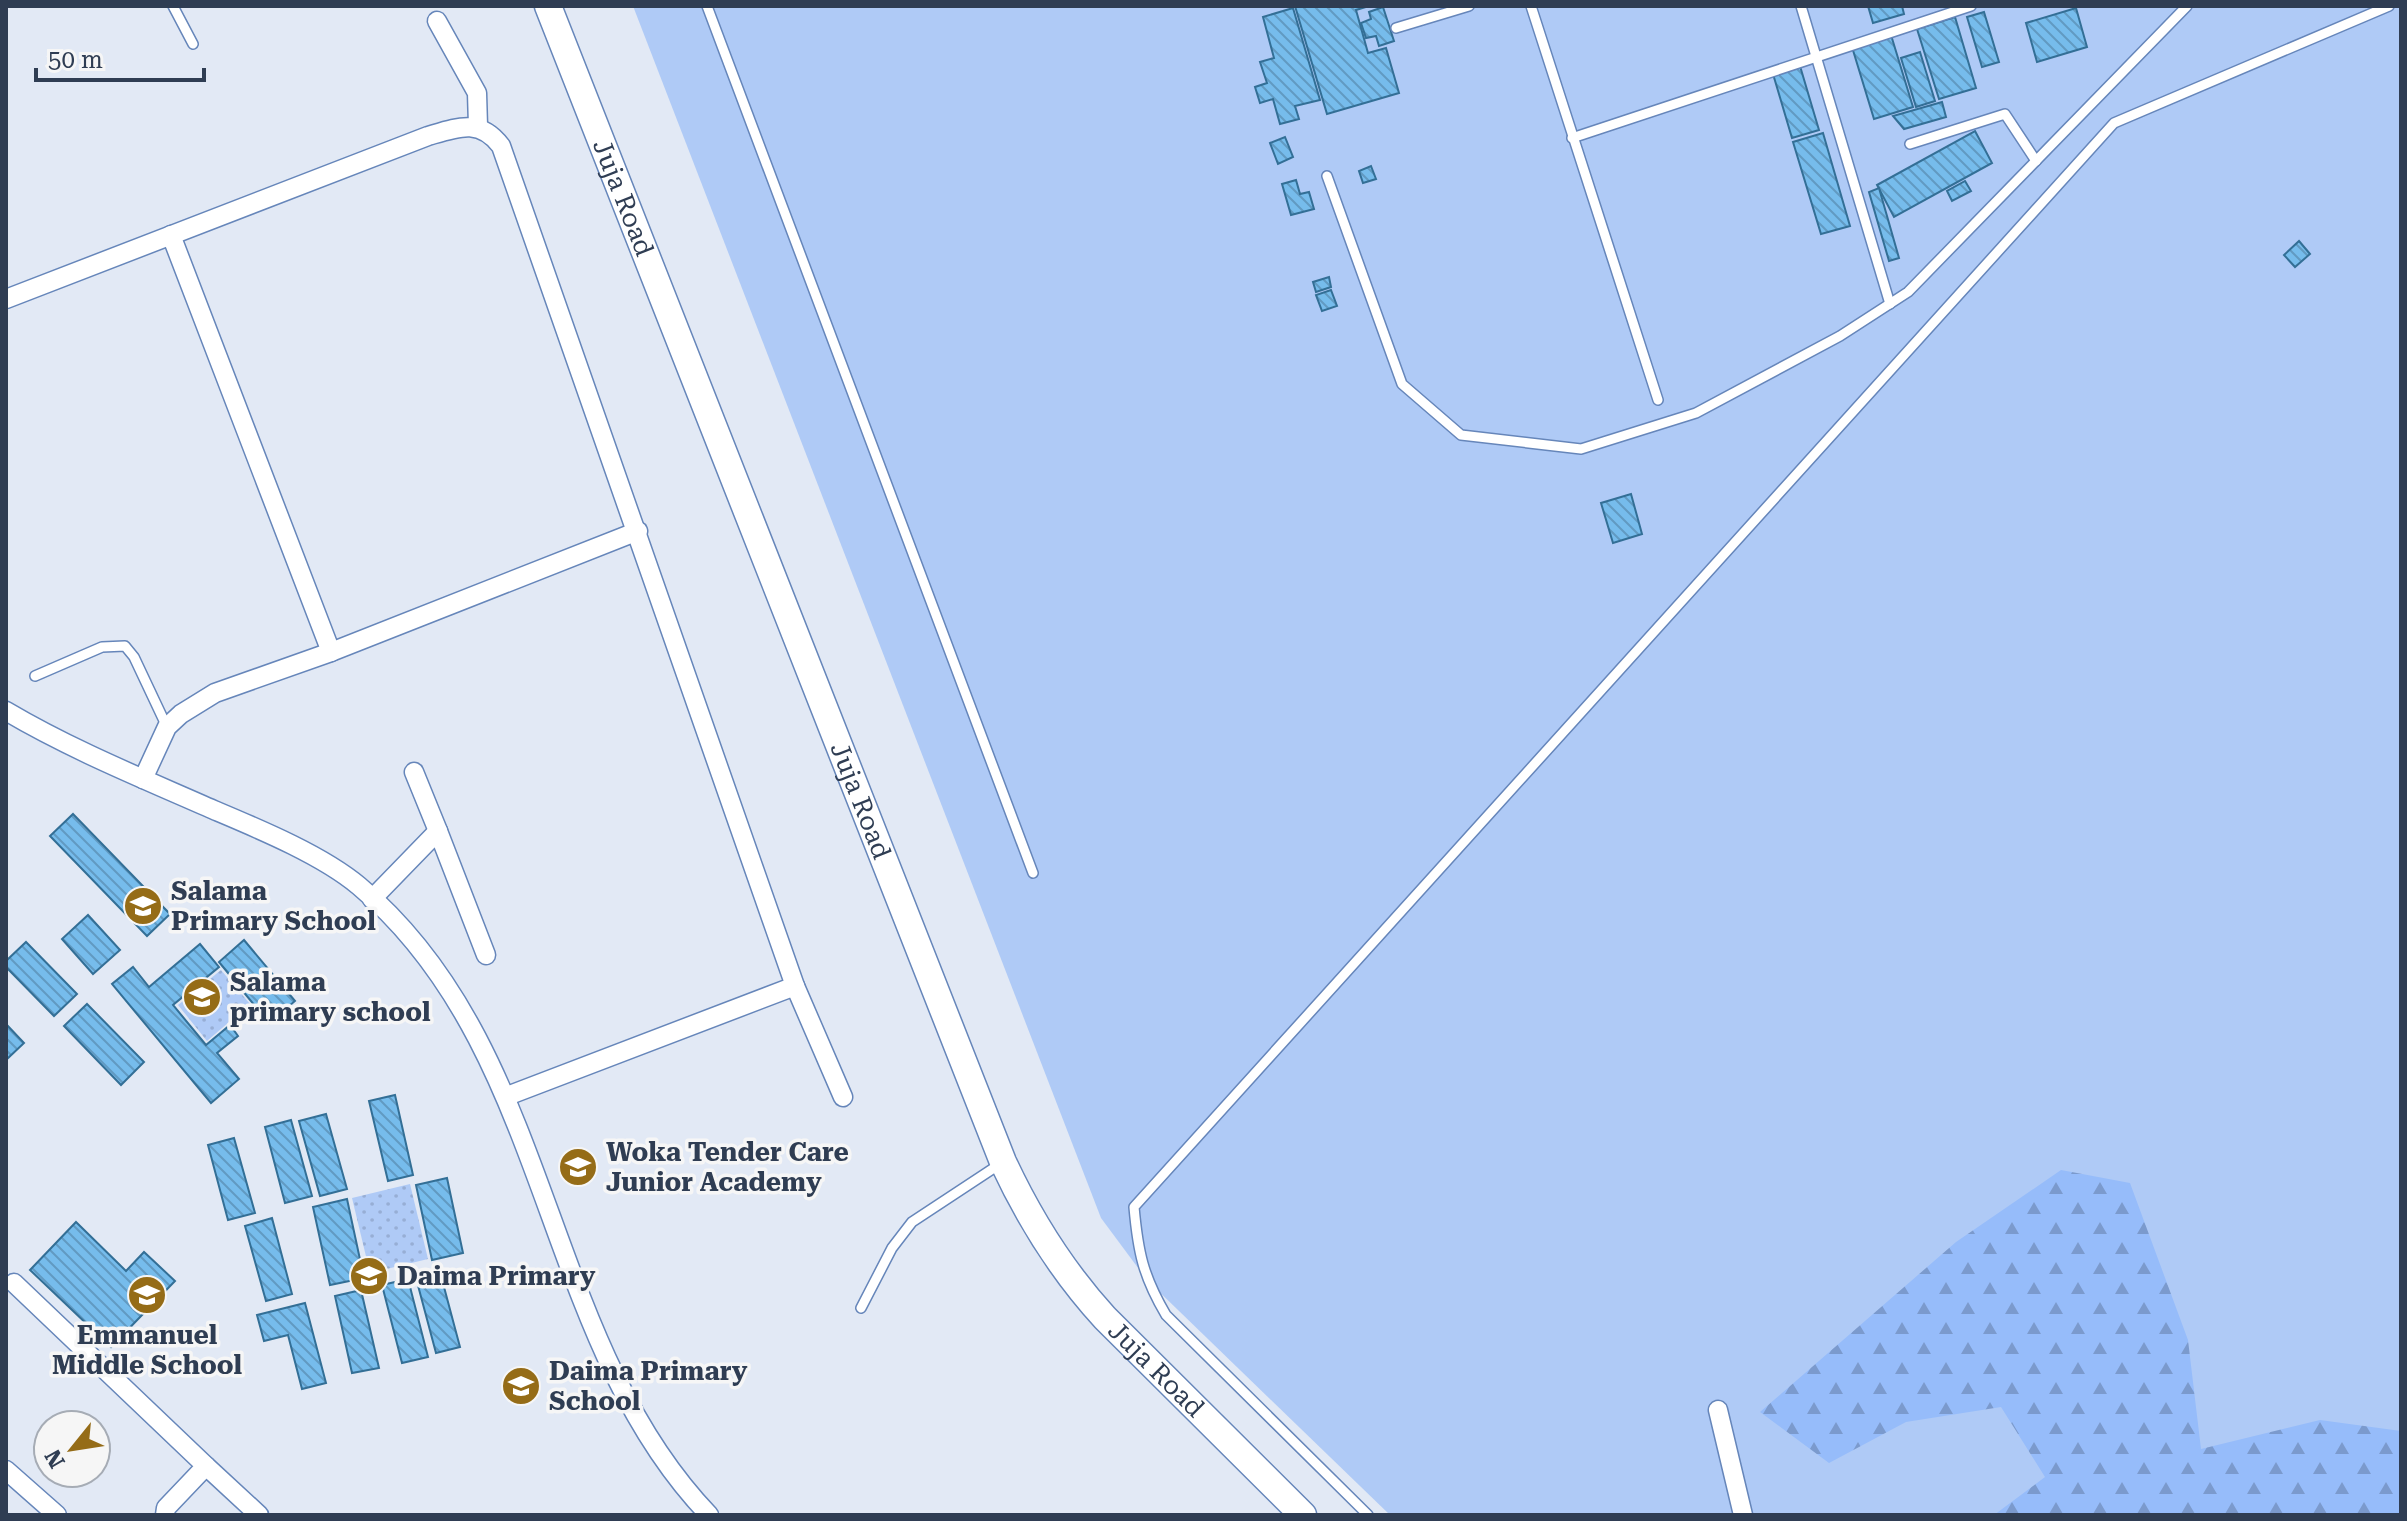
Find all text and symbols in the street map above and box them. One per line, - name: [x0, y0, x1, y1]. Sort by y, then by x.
- scale bar: [36, 32, 204, 82]
- text: 50 m: [48, 46, 103, 74]
- street label: Juja Road: [587, 135, 660, 261]
- street label: Juja Road: [824, 738, 897, 864]
- place label: Salama Primary School: [171, 876, 376, 936]
- school or university icon: Salama Primary School: [122, 885, 164, 927]
- place label: Salama primary school: [230, 967, 431, 1027]
- school or university icon: Salama primary school: [181, 976, 223, 1018]
- place label: Woka Tender Care Junior Academy: [606, 1137, 849, 1197]
- school or university icon: Woka Tender Care Junior Academy: [557, 1146, 599, 1188]
- school or university icon: Daima Primary: [348, 1255, 390, 1297]
- place label: Daima Primary: [397, 1261, 596, 1291]
- school or university icon: Emmanuel Middle School: [126, 1274, 168, 1316]
- street label: Juja Road: [1102, 1315, 1211, 1423]
- place label: Emmanuel Middle School: [52, 1320, 243, 1380]
- place label: Daima Primary School: [549, 1356, 748, 1416]
- school or university icon: Daima Primary School: [500, 1365, 542, 1407]
- north arrow: [32, 1409, 112, 1489]
- text: N: [40, 1445, 70, 1472]

